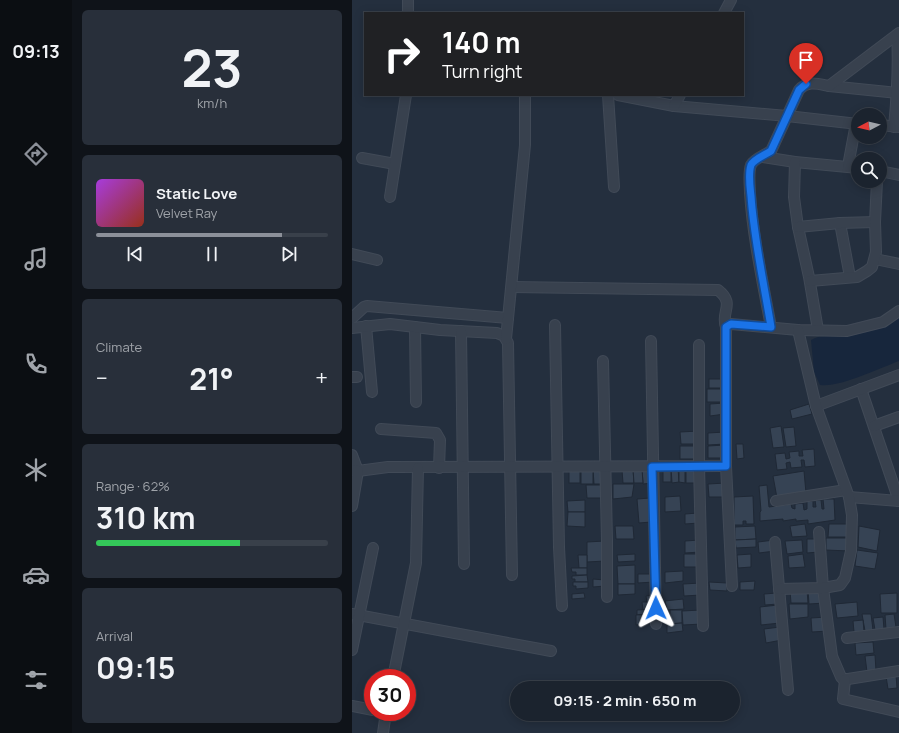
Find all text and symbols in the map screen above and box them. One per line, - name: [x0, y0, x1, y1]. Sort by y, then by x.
- text: 140 m: [442, 23, 521, 61]
- icon: right: [376, 28, 428, 80]
- text: 23: [181, 32, 243, 103]
- text: 09:13: [12, 39, 60, 63]
- pin: [789, 43, 823, 84]
- icon: arrive: [795, 49, 817, 71]
- text: Turn right: [442, 59, 523, 83]
- text: km/h: [197, 94, 227, 112]
- north arrow: [851, 108, 887, 144]
- map controls: [851, 108, 887, 188]
- icon: directions: [22, 140, 50, 168]
- button: search: [851, 152, 887, 188]
- text: Static Love: [156, 183, 237, 204]
- text: Velvet Ray: [156, 204, 217, 222]
- icon: previous: [124, 243, 146, 265]
- icon: pause: [201, 243, 223, 265]
- icon: next: [278, 243, 300, 265]
- icon: music: [22, 245, 50, 273]
- text: Climate: [96, 338, 142, 356]
- icon: phone: [22, 350, 50, 378]
- text: 21°: [189, 358, 234, 399]
- text: −: [96, 363, 108, 393]
- text: +: [315, 363, 328, 393]
- icon: climate: [22, 456, 50, 484]
- text: Range · 62%: [96, 477, 170, 495]
- text: 310 km: [96, 497, 195, 538]
- icon: car: [22, 561, 50, 589]
- position arrow: [635, 587, 677, 629]
- text: Arrival: [96, 627, 133, 645]
- text: 09:15: [96, 647, 175, 688]
- icon: filters: [22, 666, 50, 694]
- speed limit sign: 30: [364, 669, 416, 721]
- text: 09:15 · 2 min · 650 m: [553, 690, 697, 711]

